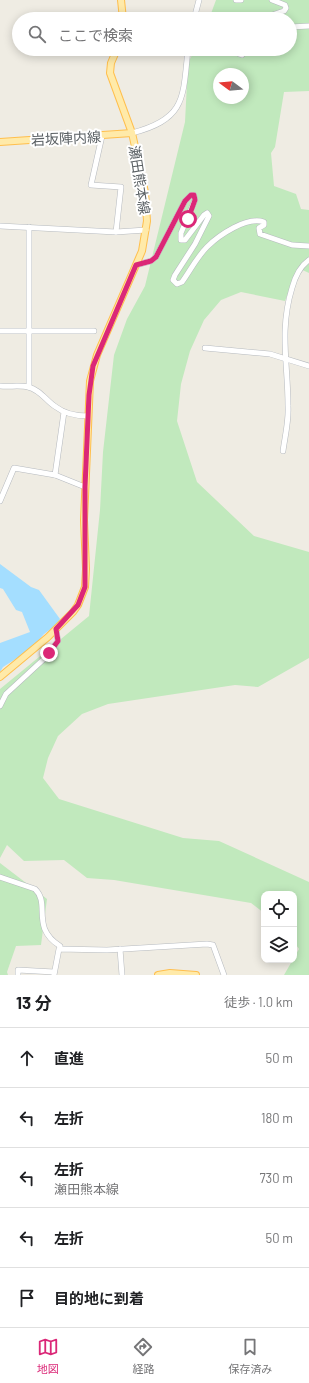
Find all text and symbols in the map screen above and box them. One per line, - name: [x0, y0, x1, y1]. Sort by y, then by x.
- search box: [12, 12, 297, 56]
- icon: search: [26, 23, 48, 45]
- text: ここで検索: [58, 26, 133, 44]
- north arrow: [213, 68, 249, 104]
- street label: 岩坂陣内線: [31, 128, 101, 148]
- street label: 瀬田熊本線: [126, 144, 154, 216]
- route start: [179, 210, 197, 228]
- route end: [40, 644, 58, 662]
- map controls: [261, 891, 297, 963]
- button: locate: [261, 891, 297, 927]
- button: layers: [261, 927, 297, 963]
- text: 13 分: [16, 992, 52, 1012]
- text: 徒歩 · 1.0 km: [224, 994, 293, 1010]
- icon: ahead: [16, 1047, 38, 1069]
- text: 直進: [54, 1049, 84, 1067]
- text: 50 m: [266, 1050, 293, 1066]
- icon: left: [16, 1107, 38, 1129]
- text: 左折: [54, 1109, 84, 1127]
- text: 180 m: [261, 1110, 293, 1126]
- text: 左折: [54, 1160, 84, 1178]
- icon: left: [16, 1167, 38, 1189]
- text: 730 m: [259, 1170, 293, 1186]
- text: 瀬田熊本線: [54, 1181, 119, 1197]
- icon: left: [16, 1227, 38, 1249]
- text: 左折: [54, 1229, 84, 1247]
- text: 50 m: [266, 1230, 293, 1246]
- icon: arrive: [16, 1287, 38, 1309]
- text: 目的地に到着: [54, 1289, 144, 1307]
- tab: 地図: [37, 1336, 59, 1376]
- tab: 経路: [132, 1336, 154, 1376]
- tab: 保存済み: [228, 1336, 272, 1376]

